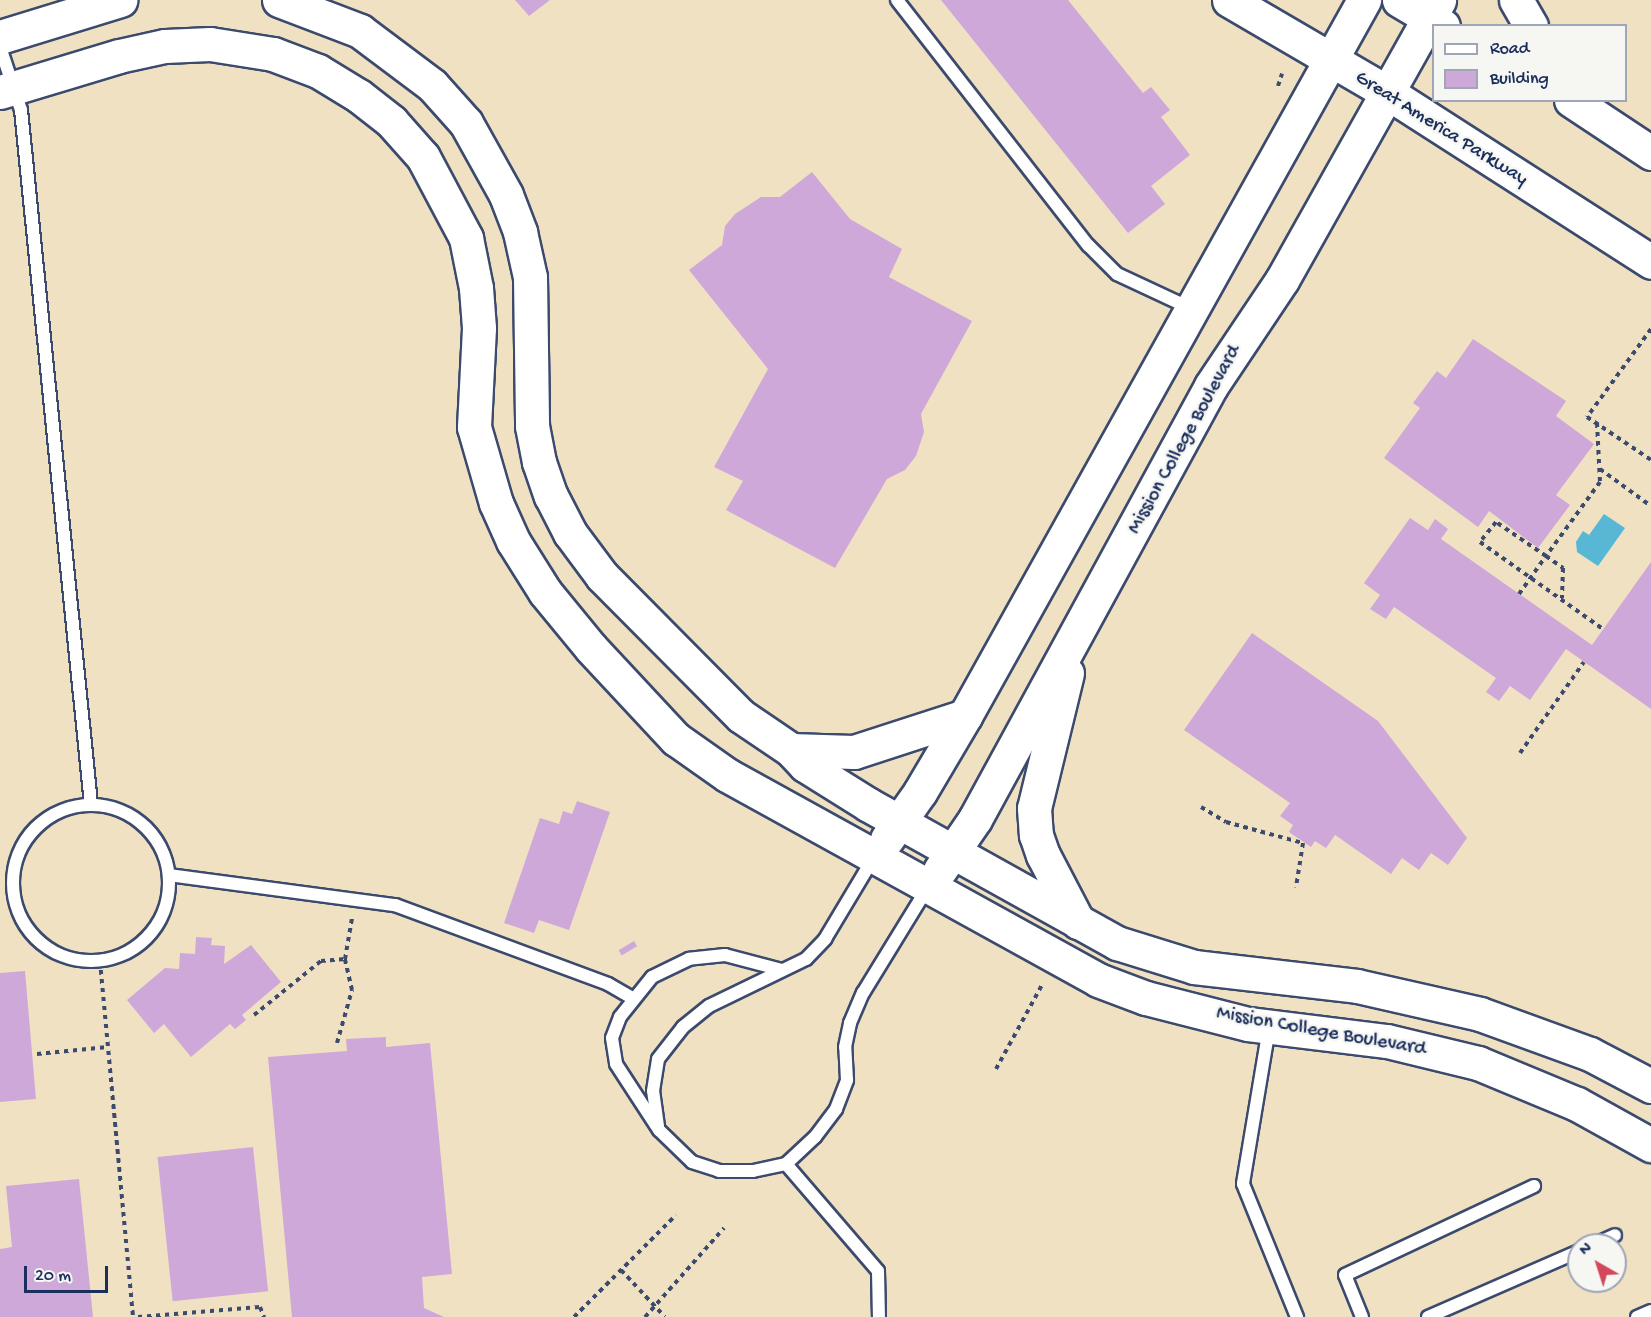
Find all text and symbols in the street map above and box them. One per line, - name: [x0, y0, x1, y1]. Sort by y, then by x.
- legend: [1432, 24, 1627, 102]
- text: Road: [1490, 39, 1529, 60]
- street label: Great America Parkway: [1350, 66, 1532, 192]
- text: Building: [1490, 69, 1549, 90]
- street label: Mission College Boulevard: [1123, 341, 1247, 539]
- street label: Mission College Boulevard: [1214, 1002, 1428, 1062]
- north arrow: [1567, 1233, 1627, 1293]
- text: N: [1577, 1240, 1597, 1261]
- scale bar: [27, 1254, 111, 1292]
- text: 20 m: [35, 1266, 71, 1287]

